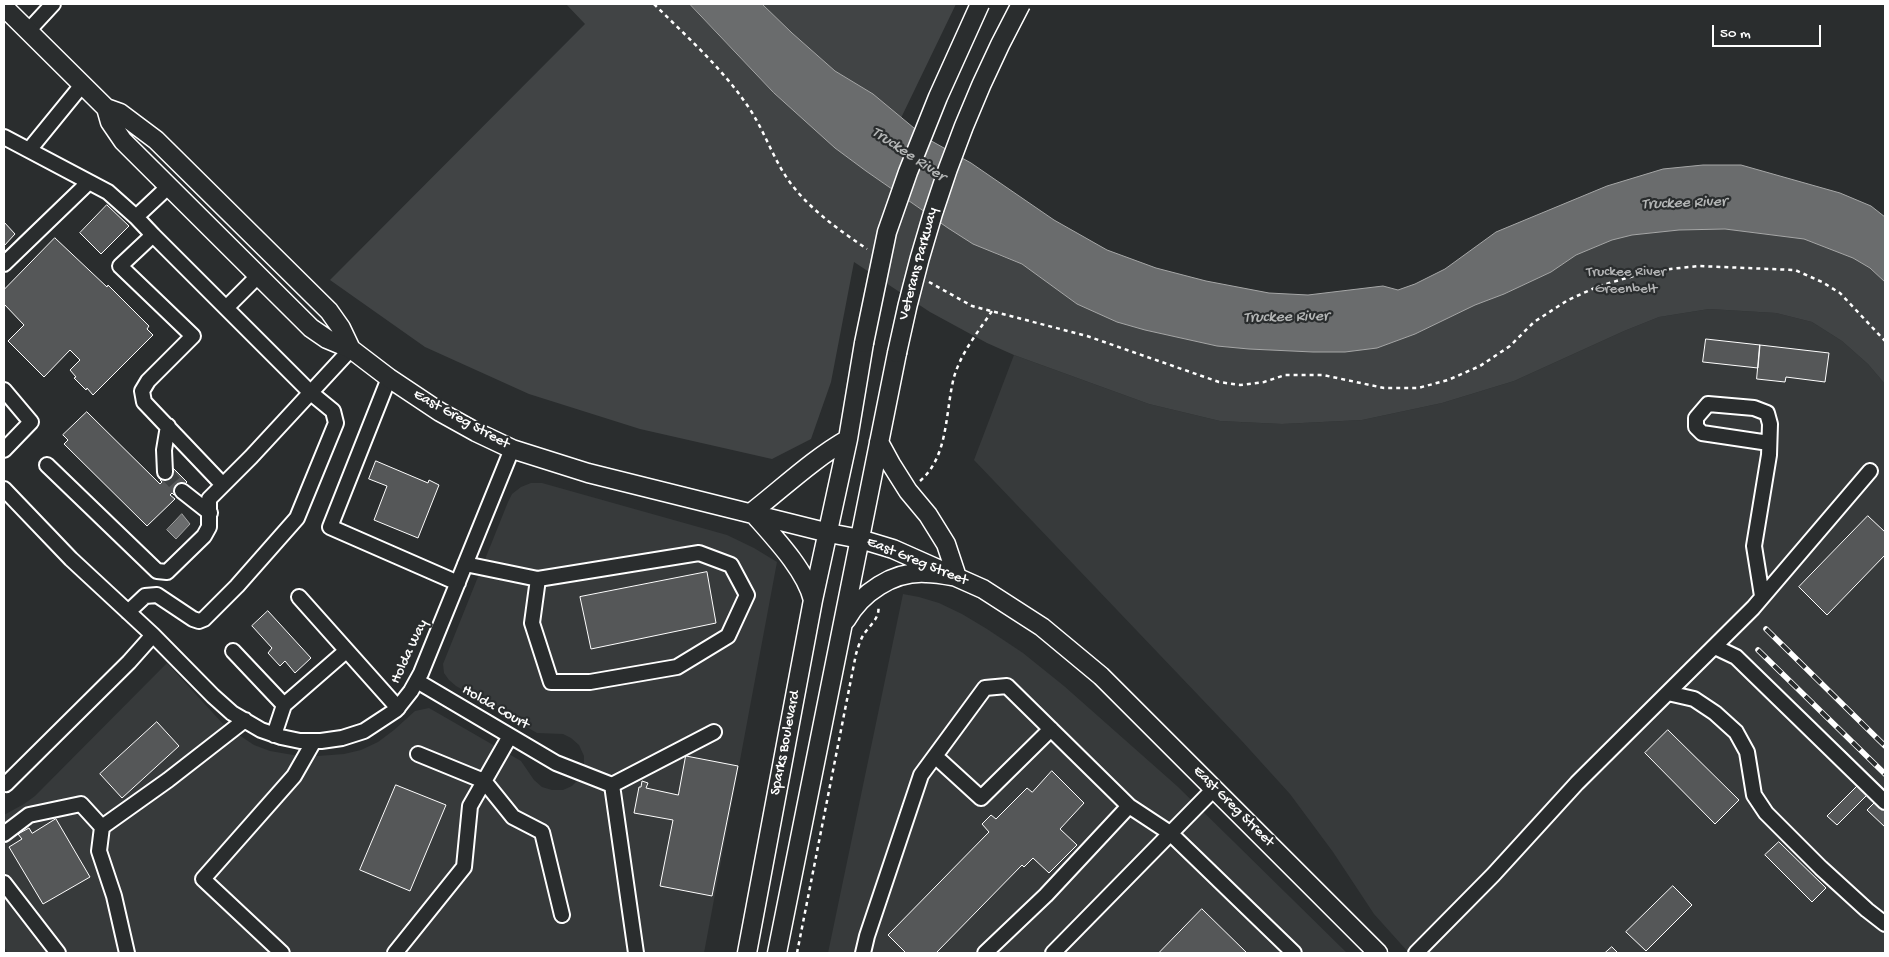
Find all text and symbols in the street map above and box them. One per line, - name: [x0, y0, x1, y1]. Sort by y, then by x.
- scale bar: [1714, 15, 1823, 47]
- text: 50 m: [1720, 25, 1751, 43]
- water label: Truckee River: [867, 123, 949, 187]
- water label: Truckee River: [1641, 193, 1727, 215]
- street label: Veterans Parkway: [895, 206, 943, 322]
- park label: Truckee River Greenbelt: [1586, 264, 1666, 299]
- water label: Truckee River: [1243, 308, 1329, 328]
- street label: East Greg Street: [410, 386, 512, 454]
- street label: East Greg Street: [864, 534, 970, 590]
- street label: Holda Way: [387, 617, 433, 687]
- street label: Holda Court: [458, 682, 532, 734]
- street label: Sparks Boulevard: [767, 689, 805, 797]
- street label: East Greg Street: [1189, 763, 1277, 851]

